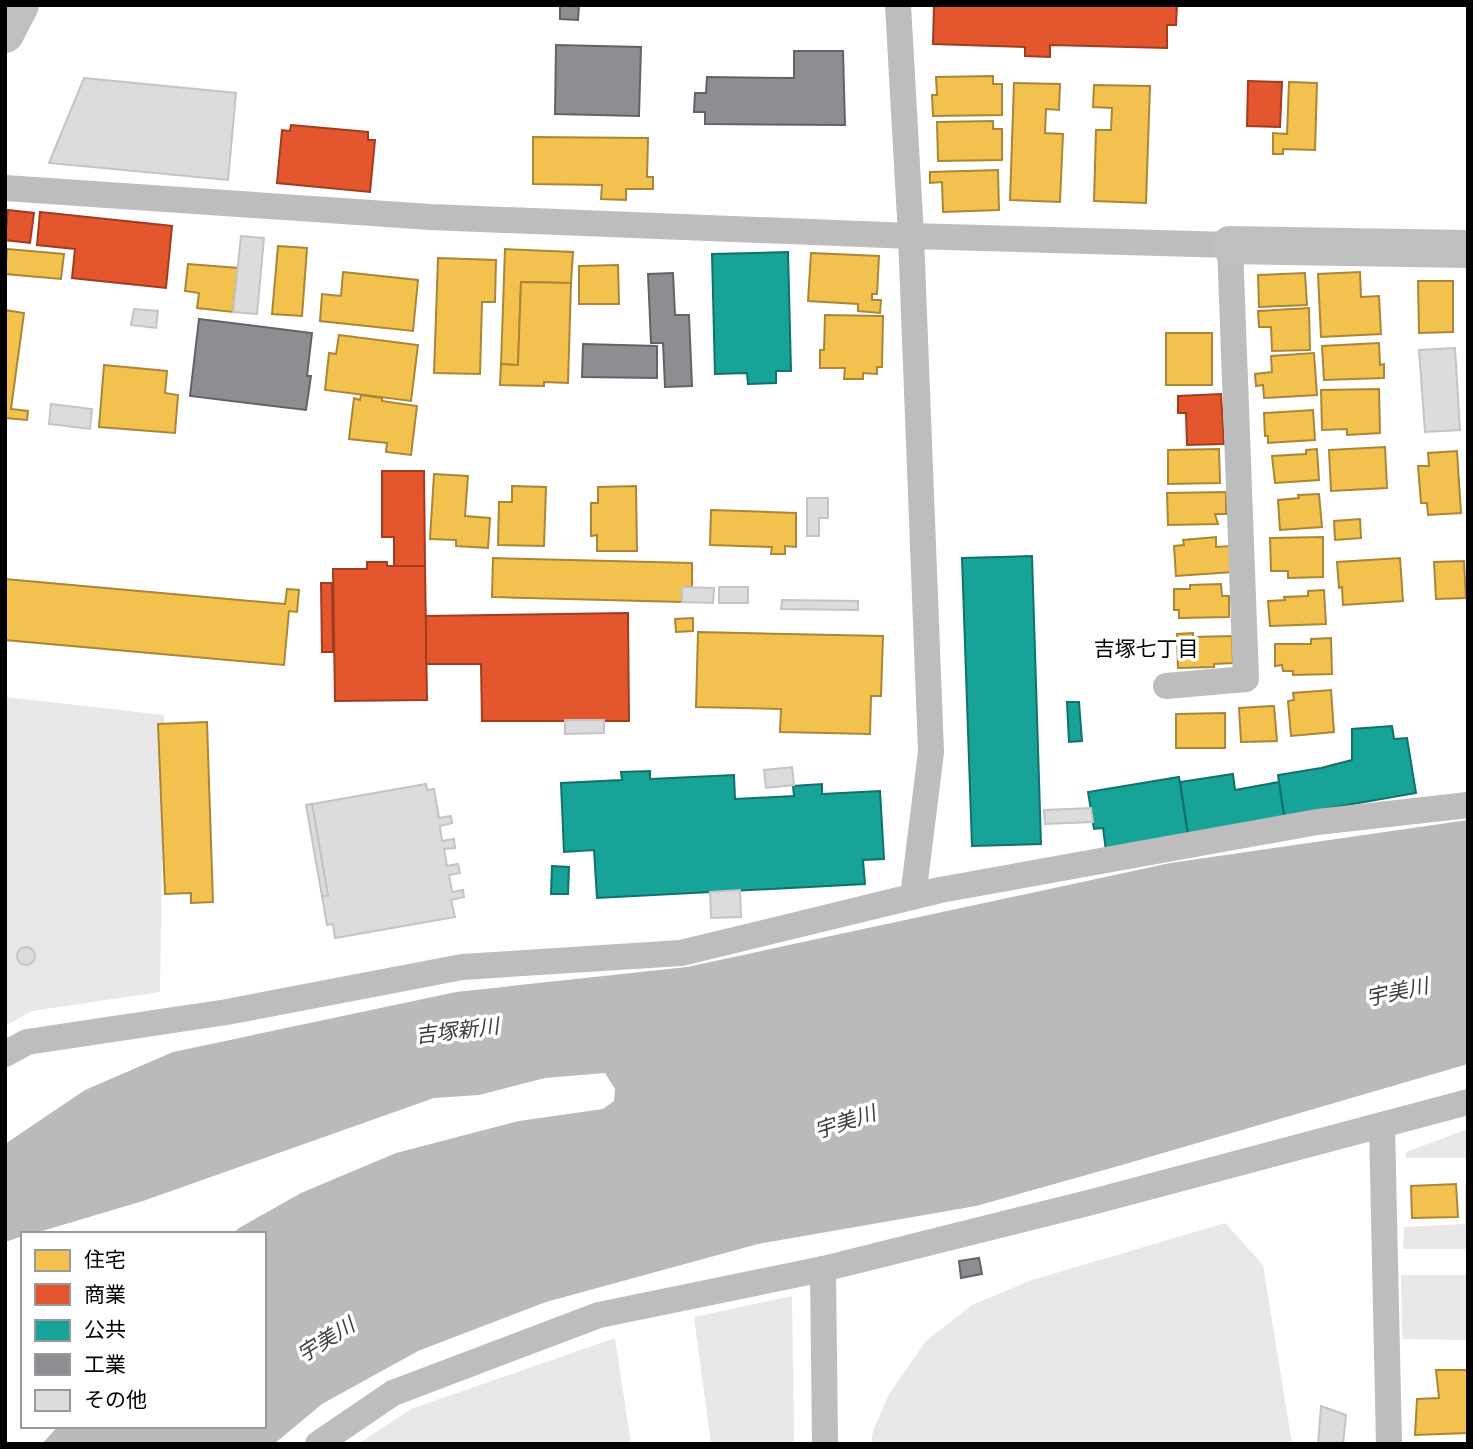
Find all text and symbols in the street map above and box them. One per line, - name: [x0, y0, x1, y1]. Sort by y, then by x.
- district label: 吉塚七丁目: [1094, 636, 1199, 661]
- water label: 宇美川: [1363, 972, 1432, 1010]
- water label: 吉塚新川: [414, 1013, 502, 1048]
- water label: 宇美川: [811, 1099, 881, 1143]
- legend: [21, 1232, 266, 1428]
- text: 住宅: [84, 1247, 126, 1272]
- text: 商業: [84, 1282, 126, 1307]
- water label: 宇美川: [292, 1311, 361, 1367]
- text: 公共: [84, 1317, 126, 1342]
- text: 工業: [84, 1352, 126, 1377]
- text: その他: [84, 1387, 147, 1412]

